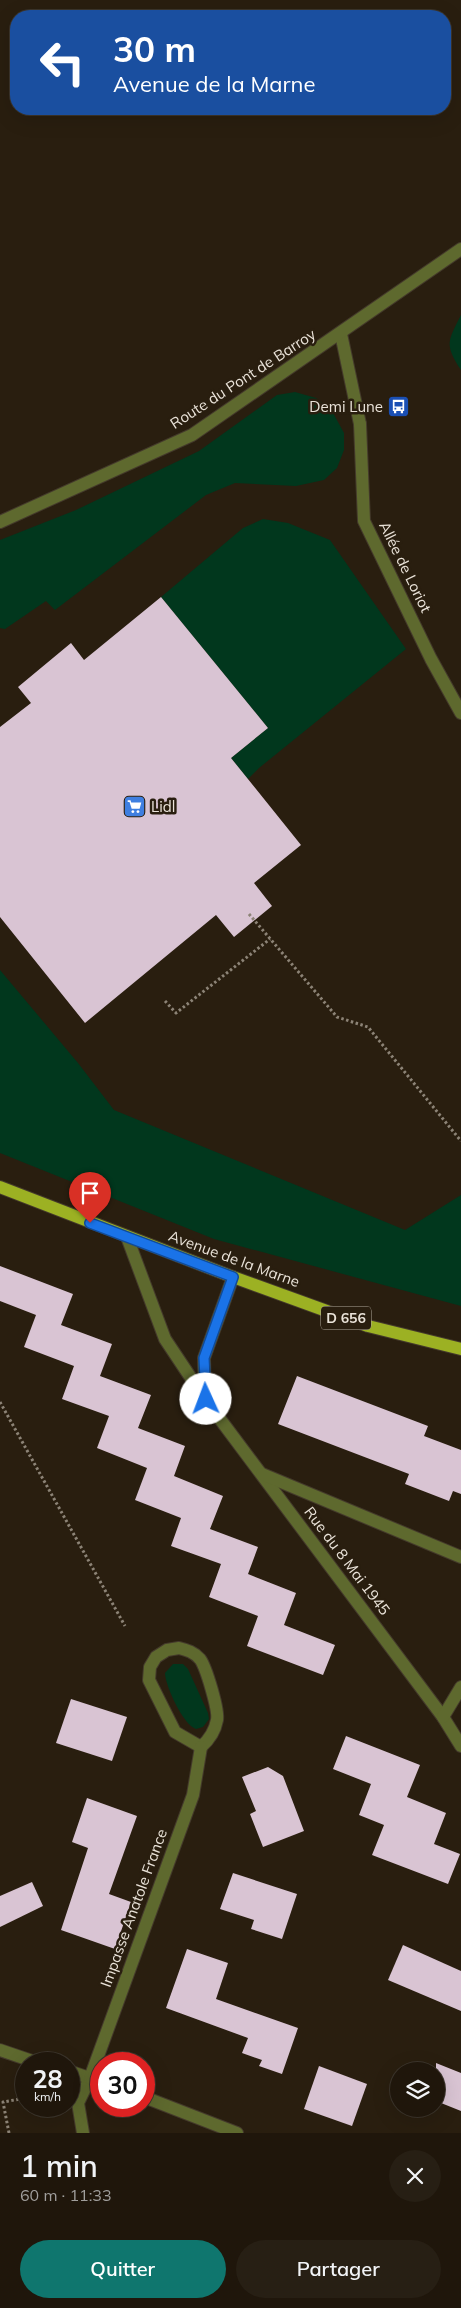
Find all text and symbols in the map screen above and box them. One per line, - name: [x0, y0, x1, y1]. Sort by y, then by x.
- text: 30 m: [113, 27, 196, 71]
- icon: left: [30, 30, 95, 95]
- text: Avenue de la Marne: [113, 70, 315, 98]
- street label: Route du Pont de Barroy: [166, 324, 319, 433]
- bus stop icon: Demi Lune: [387, 395, 411, 419]
- place label: Demi Lune: [309, 397, 383, 416]
- street label: Allée de Loriot: [375, 518, 436, 615]
- supermarket icon: Lidl: [123, 795, 147, 819]
- place label: Lidl: [151, 797, 175, 816]
- pin: [69, 1172, 111, 1223]
- icon: arrive: [76, 1179, 104, 1207]
- street label: Avenue de la Marne: [166, 1226, 302, 1291]
- road number: D 656: [321, 1306, 371, 1330]
- position arrow: [179, 1372, 231, 1424]
- street label: Rue du 8 Mai 1945: [300, 1503, 394, 1619]
- street label: Impasse Anatole France: [96, 1826, 171, 1990]
- speed limit sign: 30: [90, 2052, 155, 2117]
- map controls: [390, 2062, 445, 2117]
- button: layers: [390, 2062, 445, 2117]
- text: 28: [32, 2063, 63, 2094]
- text: km/h: [34, 2089, 61, 2104]
- text: 1 min: [20, 2147, 98, 2185]
- button: close: [389, 2150, 441, 2202]
- text: 60 m · 11:33: [20, 2185, 112, 2205]
- button: Quitter: [20, 2240, 226, 2298]
- button: Partager: [236, 2240, 441, 2298]

